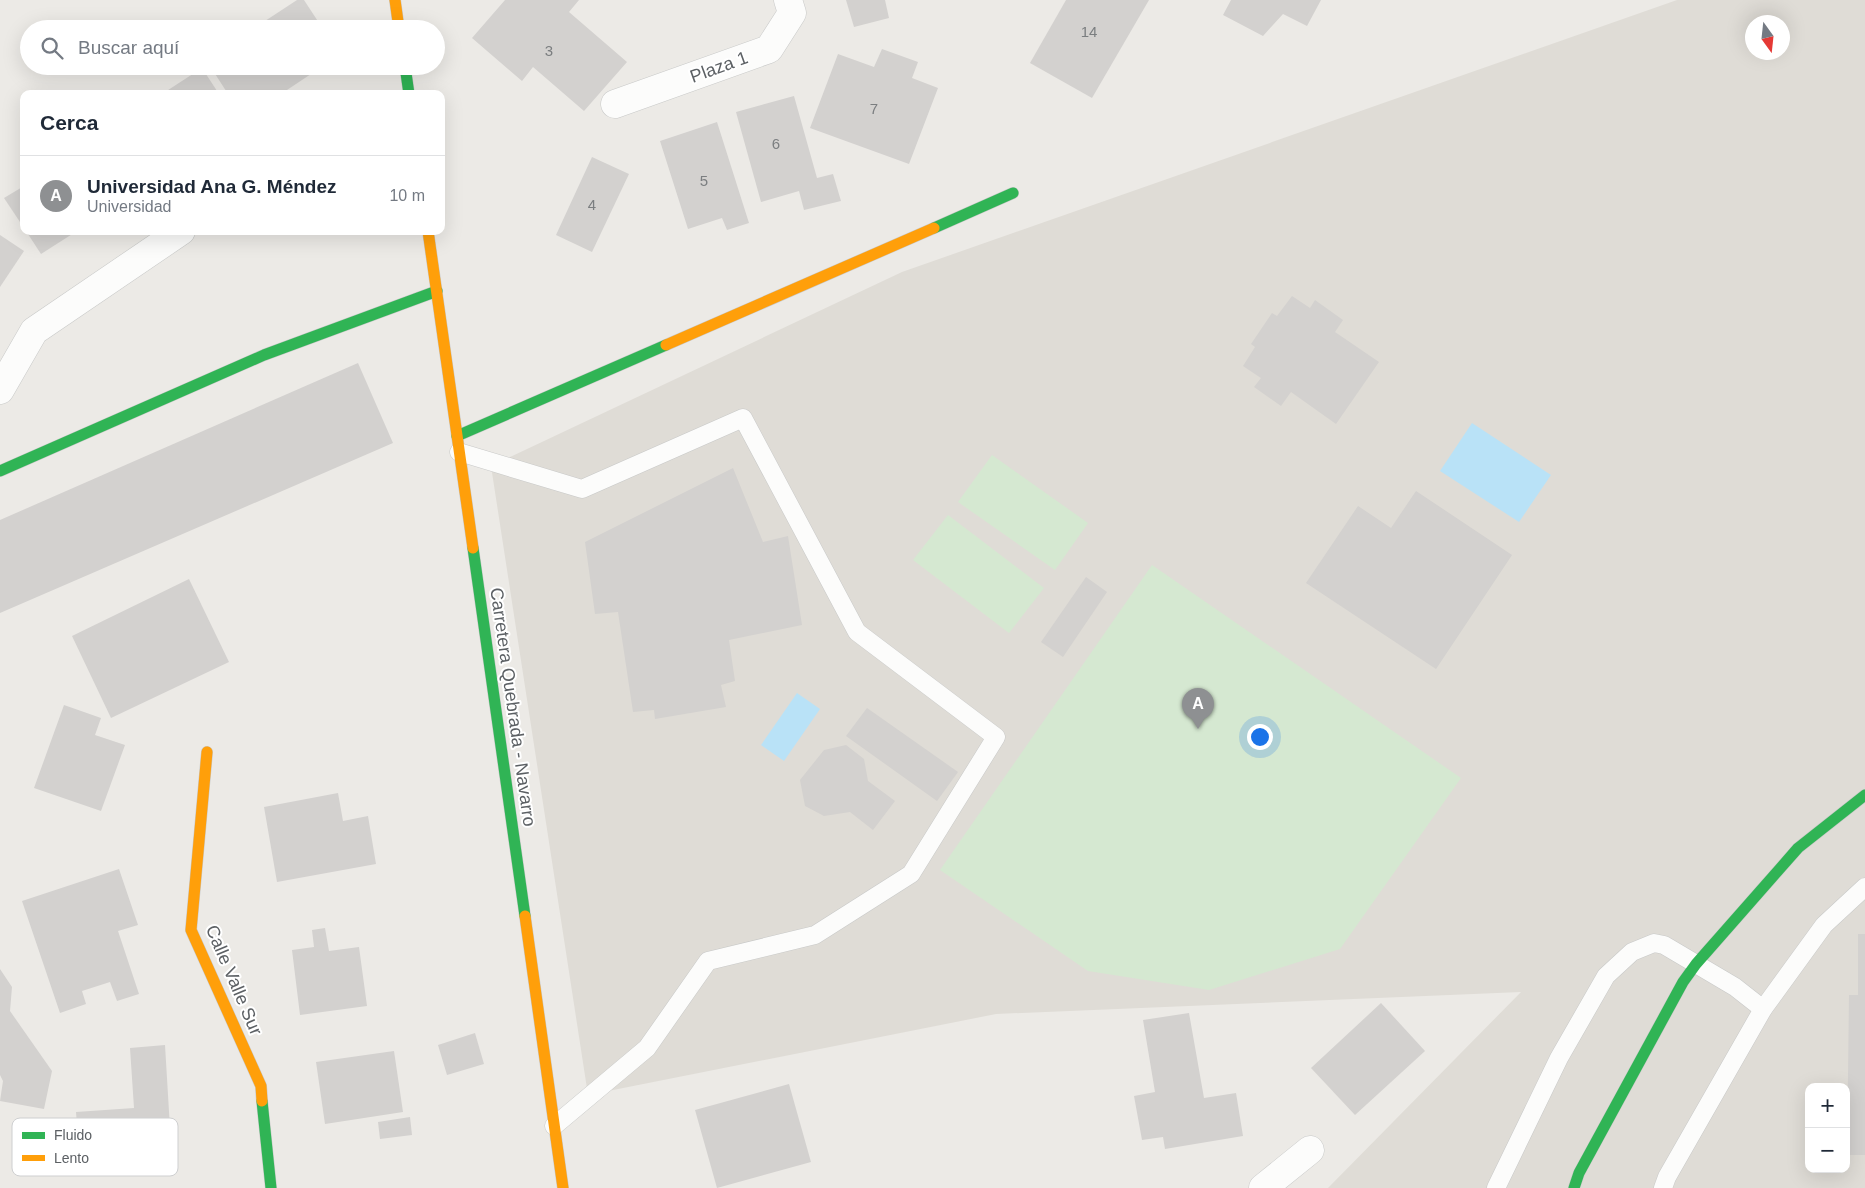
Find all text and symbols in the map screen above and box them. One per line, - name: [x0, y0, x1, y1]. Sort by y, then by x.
- north arrow: [1745, 15, 1790, 60]
- search box: [20, 20, 445, 75]
- house number: 14: [1081, 23, 1097, 40]
- icon: search: [38, 34, 66, 62]
- text: Buscar aquí: [78, 37, 179, 58]
- house number: 3: [545, 42, 553, 59]
- street label: Plaza 1: [687, 47, 751, 87]
- house number: 7: [870, 100, 878, 117]
- text: Cerca: [40, 111, 98, 134]
- house number: 6: [772, 135, 780, 152]
- house number: 5: [700, 172, 708, 189]
- text: Universidad Ana G. Méndez: [87, 176, 337, 197]
- text: A: [50, 187, 62, 204]
- text: 10 m: [389, 187, 425, 204]
- house number: 4: [588, 196, 596, 213]
- text: Universidad: [87, 198, 171, 215]
- street label: Carretera Quebrada - Navarro: [486, 586, 540, 828]
- pin: A: [1182, 688, 1214, 729]
- your location: [1247, 724, 1273, 750]
- street label: Calle Valle Sur: [202, 922, 266, 1038]
- map controls: [1805, 1083, 1850, 1173]
- button: +: [1805, 1083, 1850, 1128]
- legend: [12, 1118, 178, 1176]
- text: Fluido: [54, 1127, 92, 1143]
- button: −: [1805, 1128, 1850, 1173]
- text: Lento: [54, 1150, 89, 1166]

